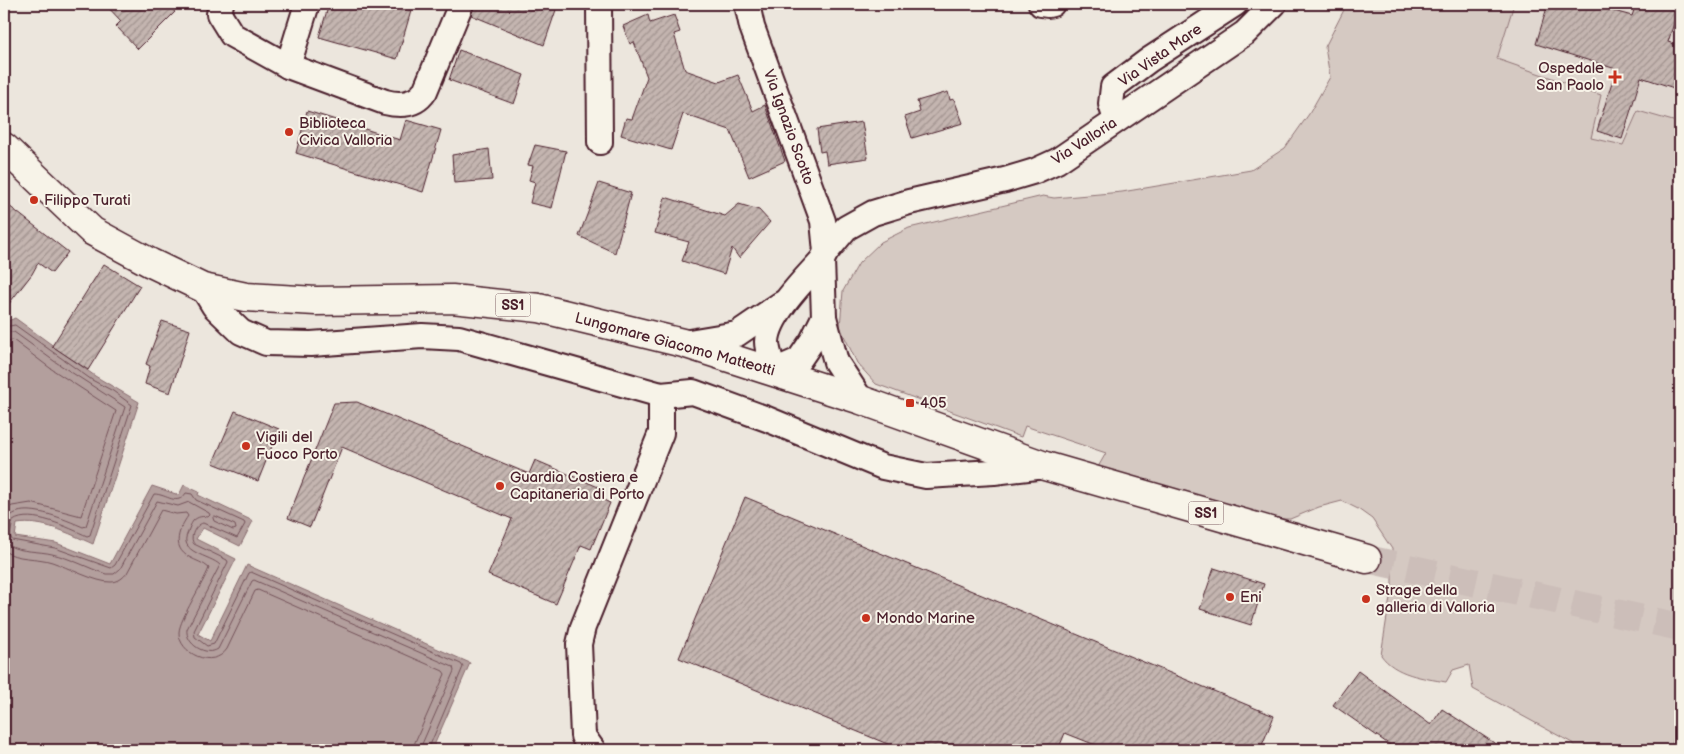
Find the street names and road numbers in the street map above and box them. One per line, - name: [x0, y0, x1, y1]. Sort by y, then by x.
- street label: Via Vista Mare: [1115, 20, 1206, 91]
- street label: Via Ignazio Scotto: [759, 67, 818, 187]
- street label: Via Valloria: [1048, 113, 1120, 170]
- road number: SS1: [496, 294, 530, 316]
- street label: Lungomare Giacomo Matteotti: [573, 309, 777, 380]
- road number: SS1: [1188, 502, 1224, 524]

